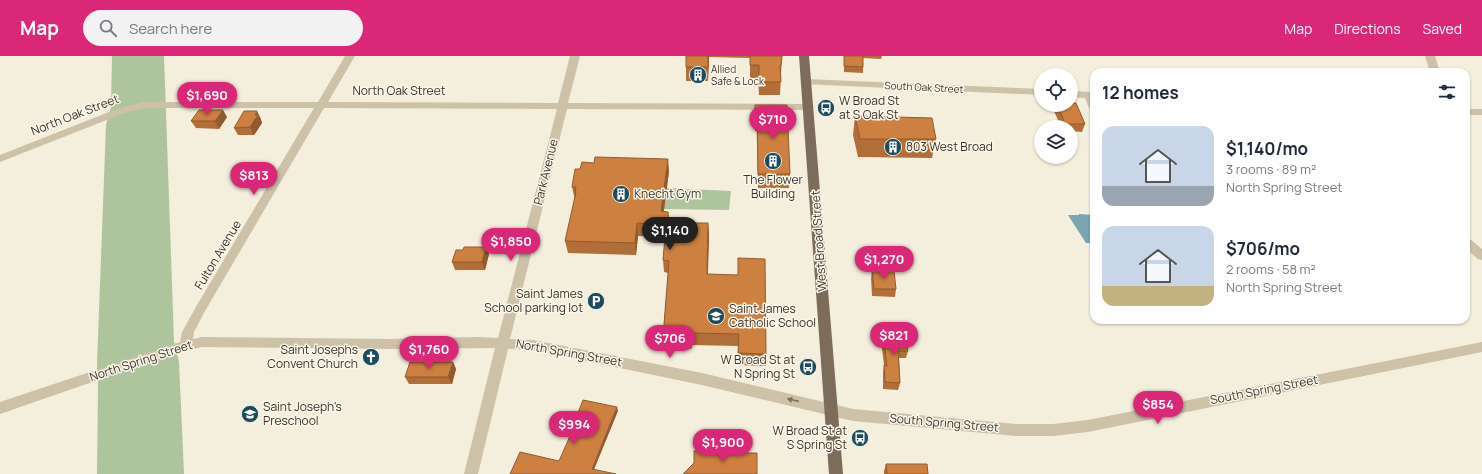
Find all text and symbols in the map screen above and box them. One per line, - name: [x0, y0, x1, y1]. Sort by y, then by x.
- search box: [83, 10, 363, 46]
- text: Map: [20, 15, 59, 41]
- icon: search: [97, 17, 119, 39]
- text: Search here: [129, 18, 212, 39]
- text: Map: [1284, 19, 1312, 38]
- text: Directions: [1334, 19, 1401, 38]
- text: Saved: [1423, 19, 1462, 38]
- place label: Allied Safe & Lock: [711, 62, 765, 88]
- building icon: Allied Safe & Lock: [688, 65, 708, 85]
- map controls: [1034, 68, 1078, 164]
- button: locate: [1034, 68, 1078, 112]
- street label: South Oak Street: [884, 78, 964, 96]
- text: 12 homes: [1102, 81, 1179, 104]
- icon: filters: [1436, 81, 1458, 103]
- pin: $1,690: [174, 82, 240, 116]
- street label: North Oak Street: [353, 82, 446, 99]
- text: $1,690: [186, 86, 228, 104]
- street label: North Oak Street: [28, 90, 121, 139]
- place label: W Broad St at S Oak St: [839, 92, 900, 123]
- bus stop icon: W Broad St at S Oak St: [816, 98, 836, 118]
- pin: $710: [749, 106, 797, 140]
- text: $710: [758, 110, 788, 128]
- button: layers: [1034, 120, 1078, 164]
- street label: Park Avenue: [529, 137, 562, 207]
- building icon: 803 West Broad: [883, 137, 903, 157]
- text: $1,140/mo: [1226, 137, 1308, 160]
- place label: 803 West Broad: [906, 138, 993, 155]
- icon: home: [1134, 142, 1182, 190]
- building icon: The Flower Building: [763, 151, 783, 171]
- text: 3 rooms · 89 m²: [1226, 160, 1316, 178]
- pin: $813: [230, 162, 278, 196]
- text: $813: [239, 166, 269, 184]
- place label: The Flower Building: [743, 171, 804, 202]
- text: North Spring Street: [1226, 178, 1342, 196]
- building icon: Knecht Gym: [611, 184, 631, 204]
- place label: Knecht Gym: [634, 185, 701, 202]
- street label: West Broad Street: [806, 190, 831, 292]
- street label: Fulton Avenue: [190, 217, 245, 293]
- pin: $1,140: [637, 217, 703, 251]
- text: $1,140: [651, 221, 689, 239]
- pin: $1,850: [478, 228, 544, 262]
- text: $1,850: [490, 232, 532, 250]
- text: $706/mo: [1226, 237, 1300, 260]
- icon: home: [1134, 242, 1182, 290]
- pin: $1,270: [851, 246, 917, 280]
- text: $1,270: [864, 250, 904, 268]
- text: 2 rooms · 58 m²: [1226, 260, 1316, 278]
- text: North Spring Street: [1226, 278, 1342, 296]
- place label: Saint James School parking lot: [484, 285, 583, 316]
- parking icon: Saint James School parking lot: [586, 291, 606, 311]
- place label: Saint James Catholic School: [729, 300, 816, 331]
- school or university icon: Saint James Catholic School: [706, 306, 726, 326]
- pin: $821: [870, 322, 918, 356]
- pin: $706: [646, 325, 694, 359]
- text: $821: [879, 326, 909, 344]
- text: $706: [654, 329, 686, 347]
- street label: North Spring Street: [515, 335, 624, 370]
- street label: North Spring Street: [87, 336, 195, 385]
- pin: $1,760: [396, 336, 462, 370]
- text: $1,760: [409, 340, 449, 358]
- place label: Saint Josephs Convent Church: [267, 341, 358, 372]
- church icon: Saint Josephs Convent Church: [361, 347, 381, 367]
- place label: W Broad St at N Spring St: [720, 351, 795, 382]
- bus stop icon: W Broad St at N Spring St: [798, 357, 818, 377]
- street label: South Spring Street: [1209, 371, 1319, 408]
- pin: $854: [1134, 391, 1182, 425]
- text: $854: [1142, 395, 1174, 413]
- one-way arrow: [787, 397, 799, 403]
- place label: Saint Joseph's Preschool: [263, 398, 342, 429]
- school or university icon: Saint Joseph's Preschool: [240, 404, 260, 424]
- street label: South Spring Street: [889, 409, 999, 436]
- pin: $994: [550, 411, 598, 445]
- text: $994: [558, 415, 590, 433]
- place label: W Broad St at S Spring St: [772, 422, 847, 453]
- bus stop icon: W Broad St at S Spring St: [850, 428, 870, 448]
- pin: $1,900: [690, 429, 756, 463]
- text: $1,900: [702, 433, 744, 451]

